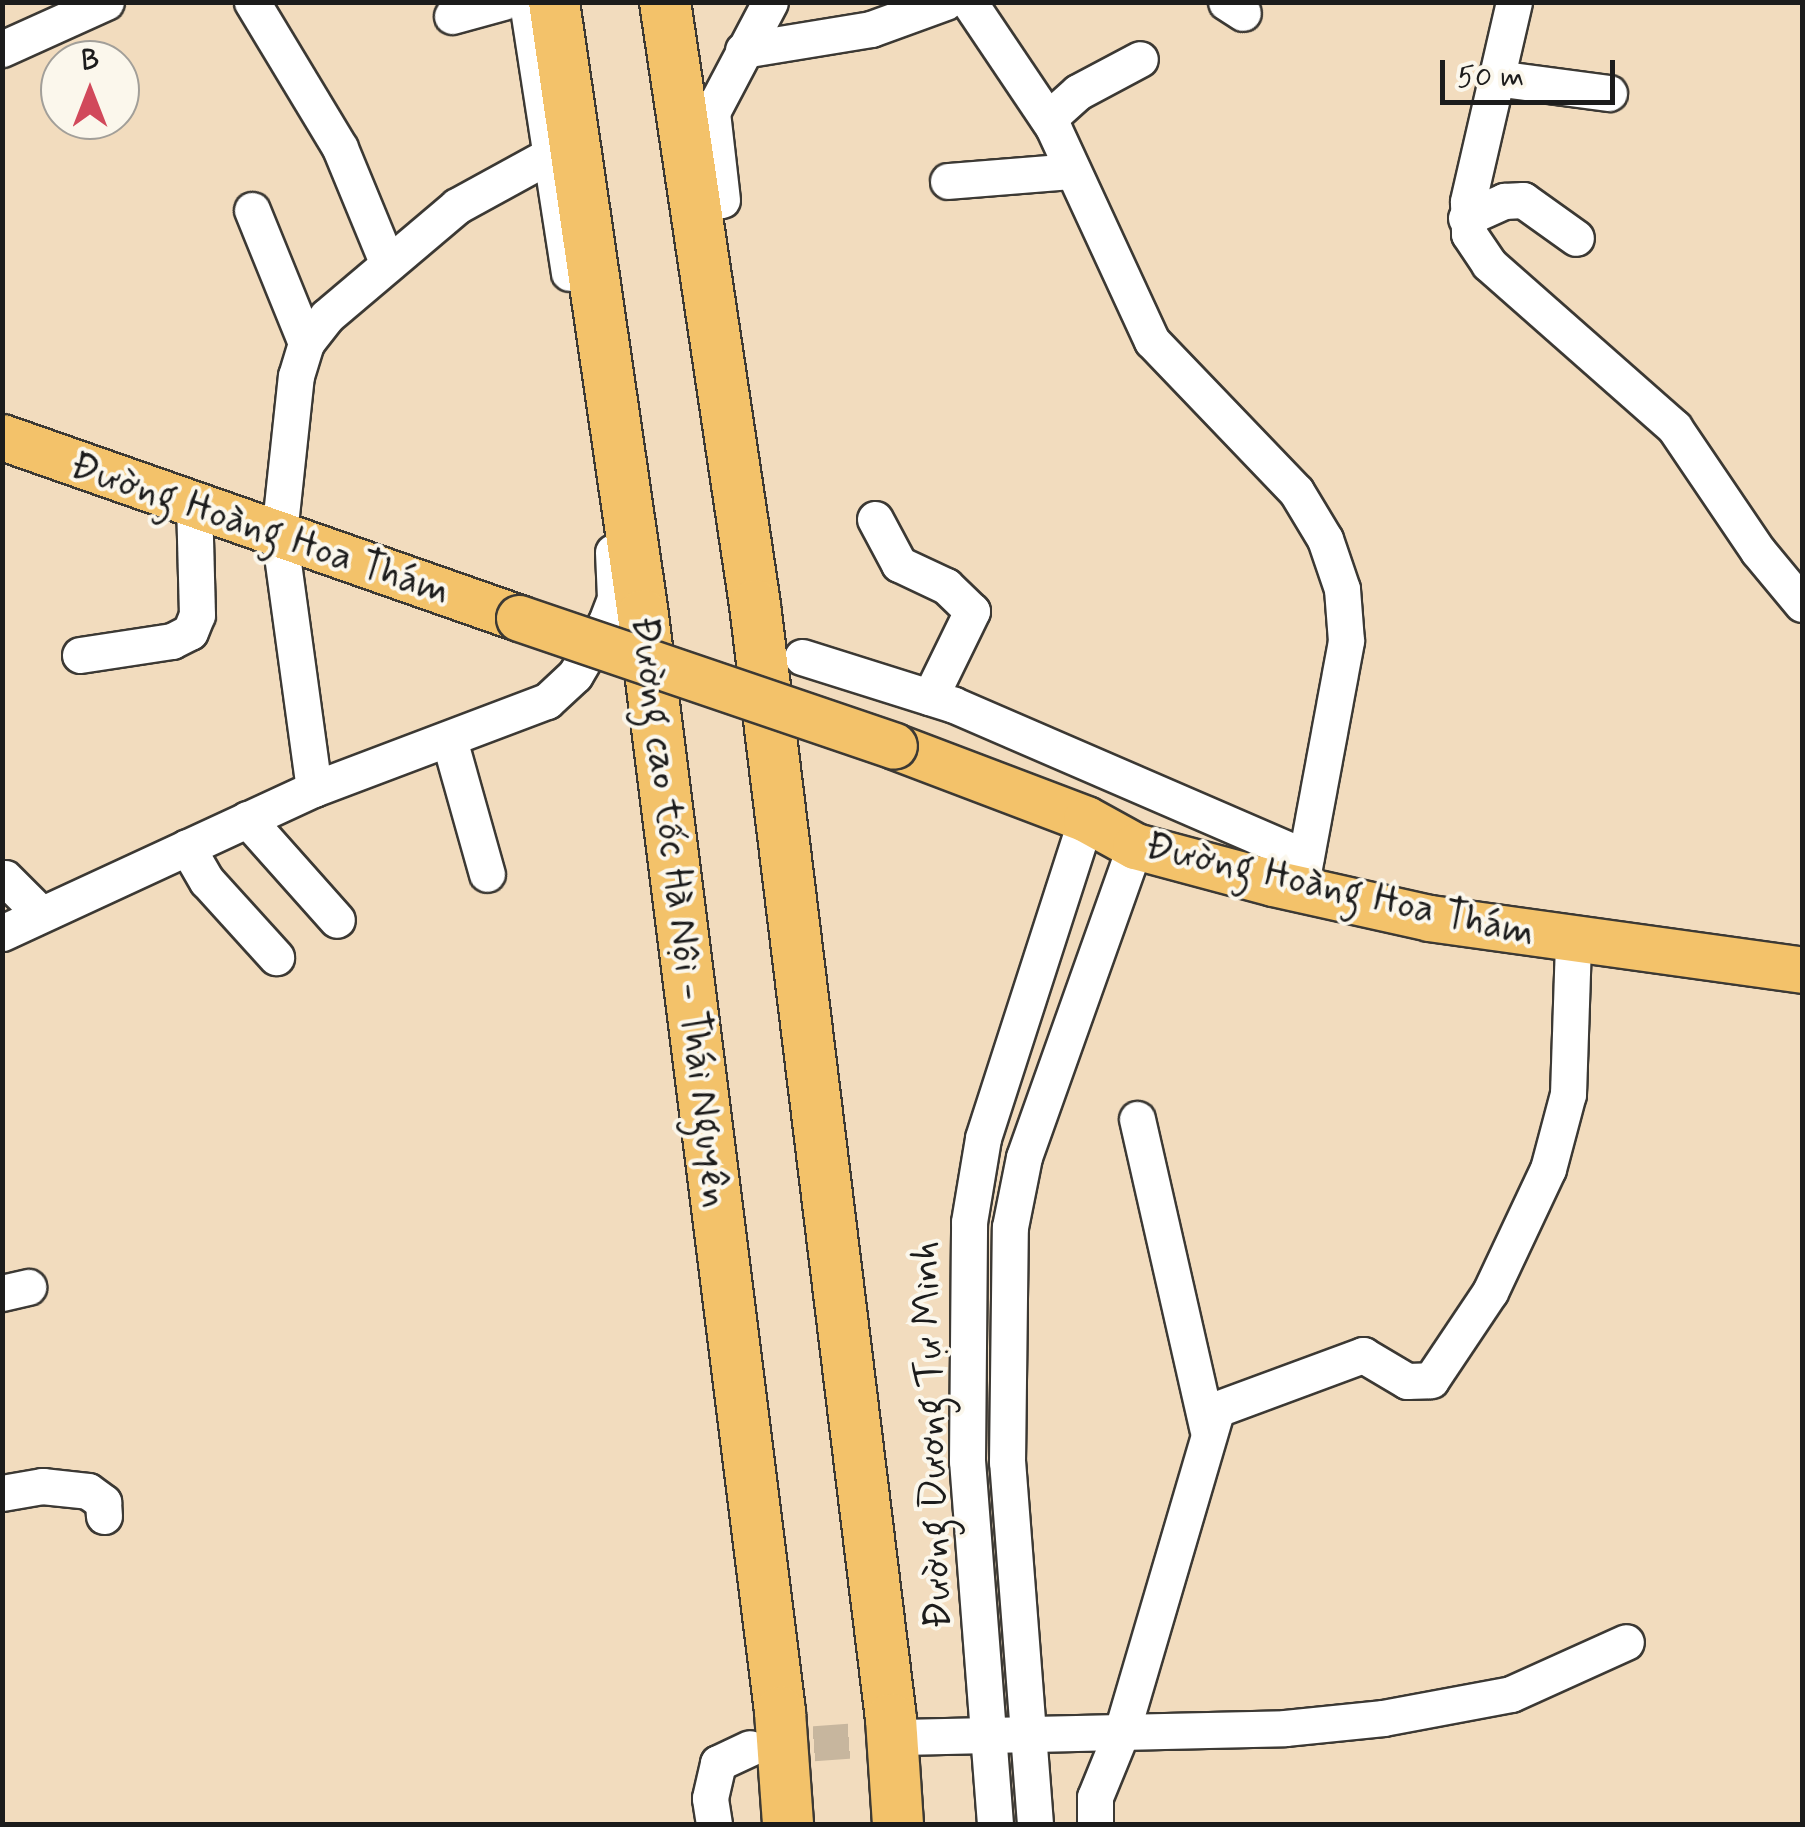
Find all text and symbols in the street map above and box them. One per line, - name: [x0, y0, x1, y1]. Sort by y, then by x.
- north arrow: [40, 40, 140, 140]
- scale bar: [1445, 40, 1620, 102]
- text: B: [81, 43, 99, 80]
- text: 50 m: [1457, 58, 1524, 97]
- street label: Đường Hoàng Hoa Thám: [64, 442, 456, 616]
- street label: Đường cao tốc Hà Nội - Thái Nguyên: [619, 609, 741, 1215]
- street label: Đường Hoàng Hoa Thám: [1141, 822, 1539, 958]
- street label: Đường Dương Tự Minh: [901, 1243, 963, 1627]

